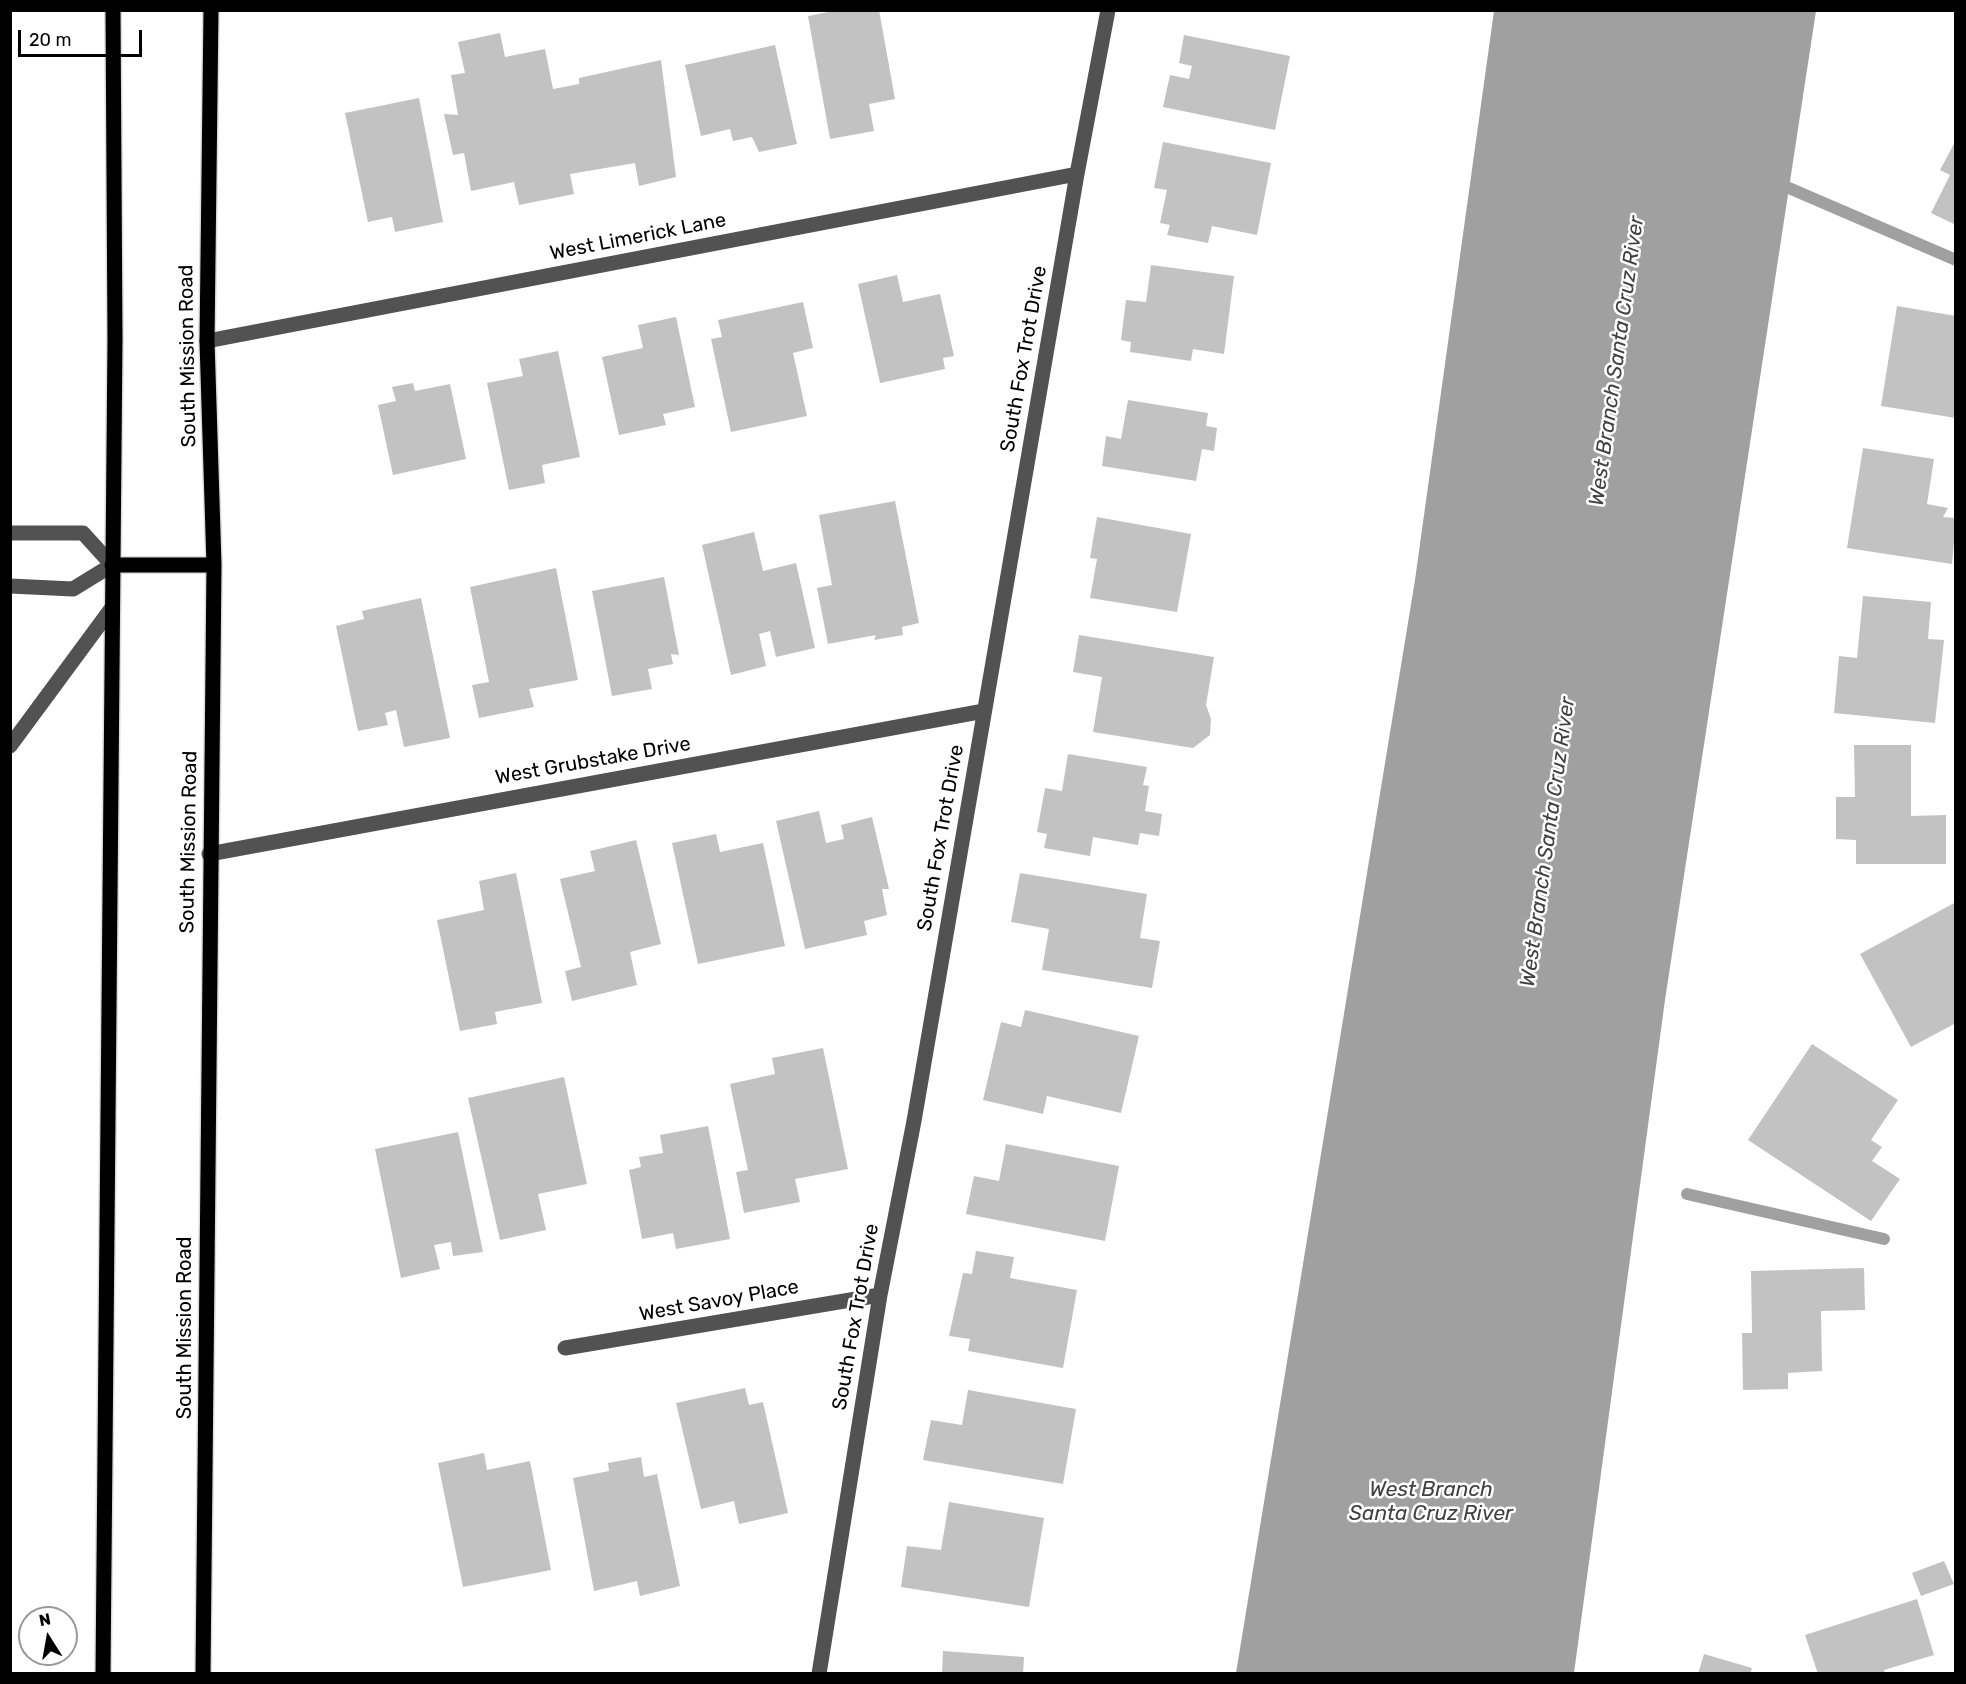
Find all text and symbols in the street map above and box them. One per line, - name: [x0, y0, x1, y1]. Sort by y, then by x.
- scale bar: [21, 18, 146, 56]
- text: 20 m: [29, 29, 71, 51]
- street label: West Limerick Lane: [548, 208, 728, 266]
- water label: West Branch Santa Cruz River: [1584, 214, 1650, 508]
- street label: South Mission Road: [174, 264, 202, 448]
- street label: South Fox Trot Drive: [996, 264, 1052, 454]
- water label: West Branch Santa Cruz River: [1515, 695, 1581, 989]
- street label: West Grubstake Drive: [493, 732, 693, 790]
- street label: South Fox Trot Drive: [913, 743, 969, 933]
- street label: South Mission Road: [175, 750, 203, 934]
- street label: South Fox Trot Drive: [828, 1222, 884, 1412]
- street label: South Mission Road: [173, 1237, 197, 1419]
- street label: West Savoy Place: [637, 1275, 801, 1327]
- water label: West Branch Santa Cruz River: [1349, 1477, 1513, 1527]
- north arrow: [18, 1606, 78, 1666]
- text: N: [37, 1609, 52, 1630]

